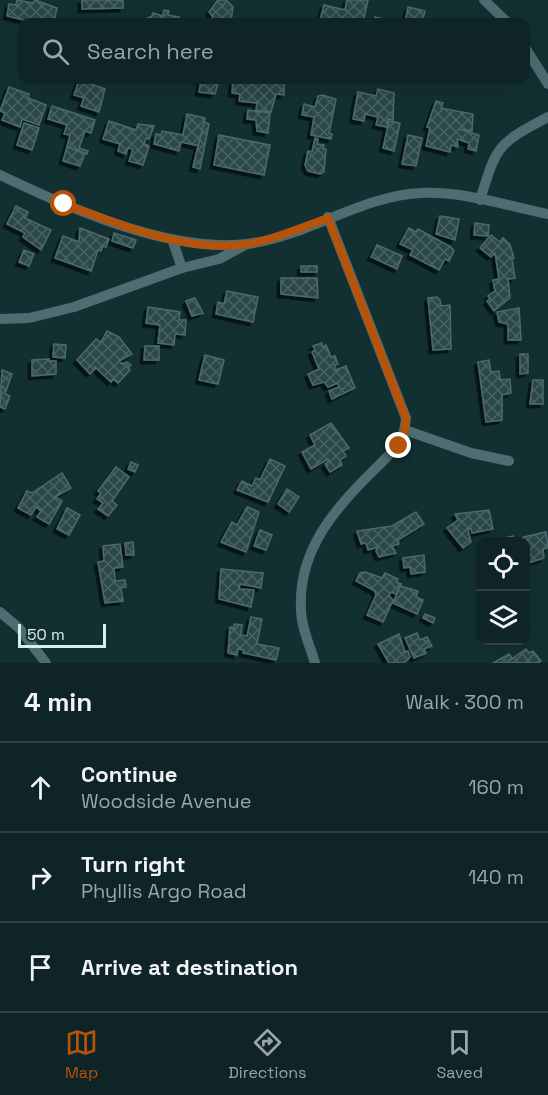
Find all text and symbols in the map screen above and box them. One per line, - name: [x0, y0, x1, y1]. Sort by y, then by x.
- search box: [18, 18, 530, 84]
- icon: search: [39, 35, 72, 68]
- text: Search here: [87, 37, 214, 65]
- route start: [50, 190, 76, 216]
- route end: [385, 432, 411, 458]
- map controls: [476, 537, 530, 645]
- button: locate: [476, 537, 530, 591]
- button: layers: [476, 591, 530, 645]
- scale bar: [18, 621, 106, 648]
- text: 50 m: [27, 624, 65, 645]
- text: 4 min: [24, 685, 92, 719]
- text: Walk · 300 m: [405, 689, 524, 715]
- text: Continue: [81, 760, 177, 788]
- icon: ahead: [24, 771, 57, 804]
- text: 160 m: [468, 774, 524, 800]
- text: Woodside Avenue: [81, 788, 252, 814]
- text: Turn right: [81, 850, 186, 878]
- icon: right: [24, 861, 57, 894]
- text: 140 m: [468, 864, 524, 890]
- text: Phyllis Argo Road: [81, 878, 247, 904]
- icon: arrive: [24, 951, 57, 984]
- text: Arrive at destination: [81, 953, 298, 981]
- tab: Map: [65, 1026, 98, 1083]
- tab: Directions: [228, 1026, 307, 1083]
- tab: Saved: [436, 1026, 483, 1083]

